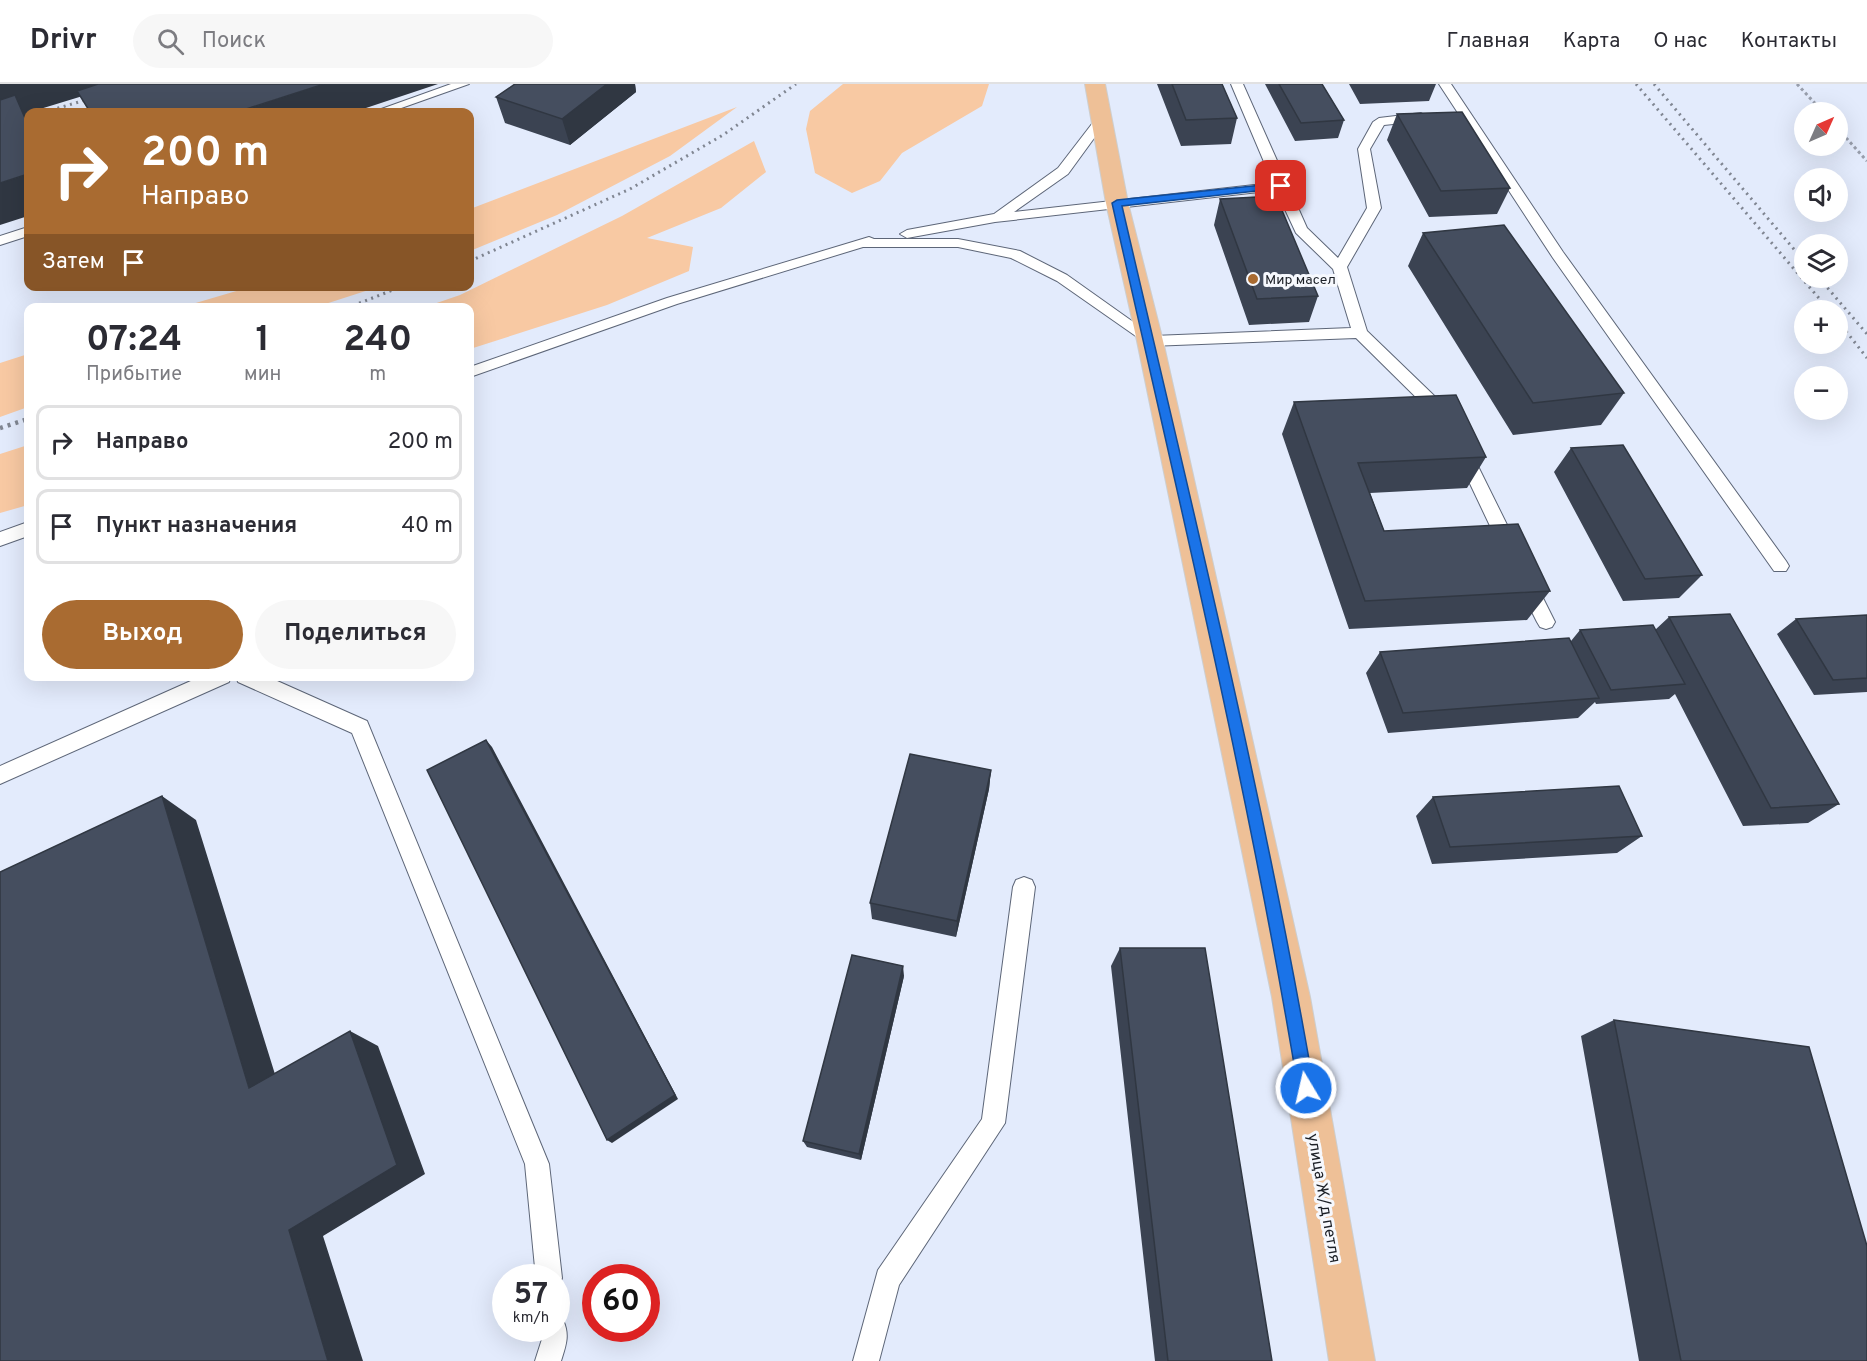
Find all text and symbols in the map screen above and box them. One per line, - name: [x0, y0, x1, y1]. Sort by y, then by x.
- search box: [133, 14, 553, 68]
- text: Drivr: [30, 23, 97, 59]
- icon: search: [154, 25, 187, 58]
- text: Поиск: [202, 28, 266, 55]
- text: Главная: [1446, 28, 1530, 55]
- text: Карта: [1563, 28, 1620, 55]
- text: О нас: [1653, 28, 1708, 55]
- text: Контакты: [1741, 28, 1837, 55]
- north arrow: [1794, 102, 1848, 156]
- map controls: [1794, 102, 1848, 420]
- text: 200 m: [141, 128, 269, 181]
- icon: right: [42, 132, 120, 210]
- pin: [1255, 160, 1306, 211]
- button: sound: [1794, 168, 1848, 222]
- icon: arrive: [1264, 169, 1297, 202]
- text: Направо: [141, 180, 249, 214]
- button: layers: [1794, 234, 1848, 288]
- icon: arrive: [117, 246, 150, 279]
- text: Затем: [42, 249, 105, 276]
- marker: Мир масел: [1246, 272, 1260, 286]
- place label: Мир масел: [1265, 272, 1336, 289]
- button: +: [1794, 300, 1848, 354]
- text: 07:24: [86, 318, 182, 364]
- text: 1: [256, 318, 270, 364]
- text: 240: [343, 318, 412, 364]
- text: Прибытие: [86, 362, 182, 388]
- text: мин: [244, 362, 281, 388]
- text: m: [369, 362, 386, 388]
- button: −: [1794, 366, 1848, 420]
- icon: right: [45, 426, 78, 459]
- text: Направо: [96, 429, 188, 456]
- text: 200 m: [388, 429, 453, 456]
- icon: arrive: [45, 510, 78, 543]
- text: Пункт назначения: [96, 513, 297, 540]
- text: 40 m: [401, 513, 453, 540]
- button: Выход: [42, 600, 243, 669]
- button: Поделиться: [255, 600, 456, 669]
- position arrow: [1274, 1056, 1338, 1120]
- street label: улица Ж/д петля: [1302, 1132, 1344, 1265]
- speed limit sign: 60: [582, 1264, 660, 1342]
- text: 57: [514, 1277, 548, 1314]
- text: km/h: [513, 1309, 549, 1328]

